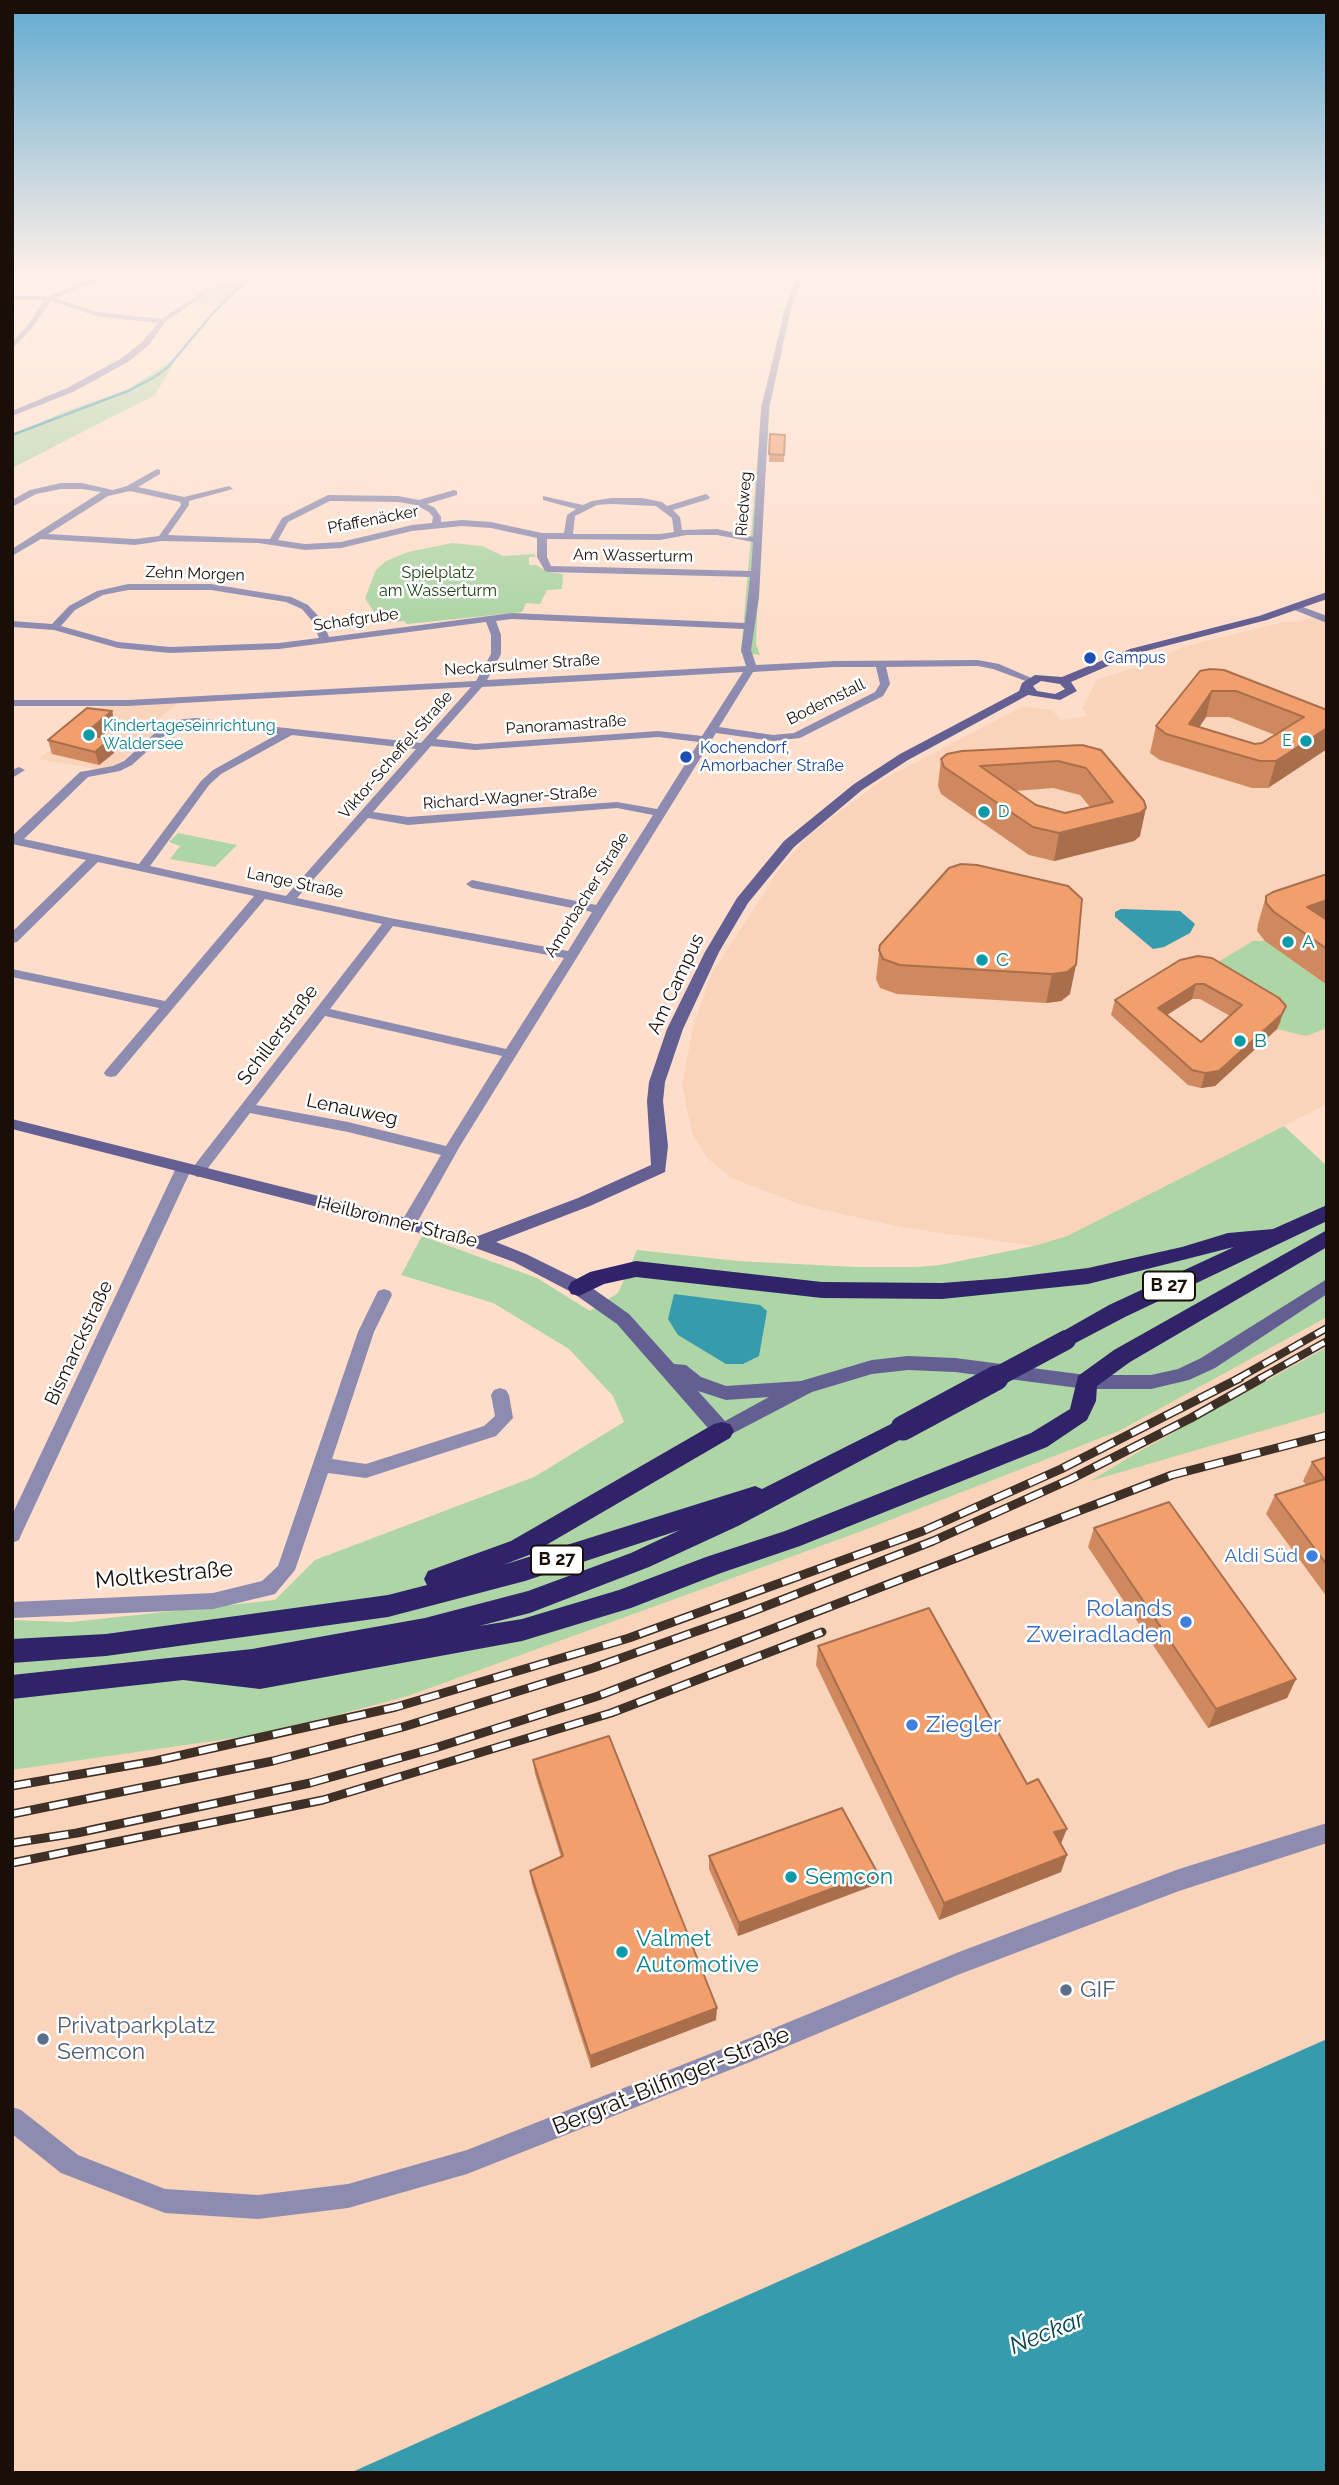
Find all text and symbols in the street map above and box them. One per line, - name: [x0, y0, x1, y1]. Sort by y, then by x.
- street label: Riedweg: [732, 471, 756, 537]
- street label: Pfaffenäcker: [326, 502, 420, 538]
- street label: Am Wasserturm: [573, 545, 693, 567]
- street label: Zehn Morgen: [145, 563, 245, 585]
- park label: Spielplatz am Wasserturm: [379, 563, 497, 601]
- street label: Schafgrube: [312, 605, 400, 635]
- place label: Campus: [1104, 648, 1166, 668]
- street label: Neckarsulmer Straße: [444, 650, 600, 680]
- marker: Campus: [1082, 650, 1098, 666]
- street label: Bodemstall: [784, 675, 868, 729]
- street label: Viktor-Scheffel-Straße: [335, 687, 457, 823]
- street label: Panoramastraße: [505, 711, 627, 739]
- place label: Kindertageseinrichtung Waldersee: [103, 716, 276, 754]
- marker: Kindertageseinrichtung Waldersee: [81, 727, 97, 743]
- place label: E: [1282, 731, 1292, 751]
- marker: E: [1298, 733, 1314, 749]
- place label: Kochendorf, Amorbacher Straße: [700, 738, 844, 776]
- marker: Kochendorf, Amorbacher Straße: [678, 749, 694, 765]
- street label: Richard-Wagner-Straße: [422, 782, 598, 814]
- place label: D: [998, 802, 1009, 822]
- marker: D: [976, 804, 992, 820]
- street label: Amorbacher Straße: [541, 829, 633, 961]
- street label: Lange Straße: [245, 863, 345, 903]
- street label: Am Campus: [643, 930, 709, 1038]
- place label: A: [1302, 931, 1315, 953]
- marker: A: [1280, 934, 1296, 950]
- place label: C: [996, 949, 1009, 971]
- marker: C: [974, 952, 990, 968]
- street label: Schillerstraße: [233, 980, 323, 1090]
- place label: B: [1254, 1030, 1267, 1052]
- marker: B: [1232, 1033, 1248, 1049]
- street label: Lenauweg: [304, 1089, 400, 1131]
- street label: Heilbronner Straße: [314, 1191, 480, 1253]
- road number: B 27: [1143, 1272, 1195, 1301]
- street label: Bismarckstraße: [40, 1277, 118, 1409]
- place label: Aldi Süd: [1225, 1545, 1298, 1567]
- road number: B 27: [531, 1546, 583, 1574]
- marker: Aldi Süd: [1304, 1548, 1320, 1564]
- street label: Moltkestraße: [94, 1555, 234, 1595]
- place label: Rolands Zweiradladen: [1026, 1595, 1172, 1649]
- marker: Rolands Zweiradladen: [1178, 1614, 1194, 1630]
- place label: Ziegler: [926, 1711, 1001, 1739]
- marker: Ziegler: [904, 1717, 920, 1733]
- place label: Semcon: [805, 1863, 893, 1891]
- marker: Semcon: [783, 1869, 799, 1885]
- place label: Valmet Automotive: [636, 1925, 759, 1979]
- marker: Valmet Automotive: [614, 1944, 630, 1960]
- place label: GIF: [1080, 1976, 1116, 2004]
- marker: GIF: [1058, 1982, 1074, 1998]
- place label: Privatparkplatz Semcon: [57, 2012, 215, 2066]
- street label: Bergrat-Bilfinger-Straße: [549, 2021, 793, 2141]
- marker: Privatparkplatz Semcon: [35, 2031, 51, 2047]
- water label: Neckar: [1005, 2305, 1089, 2361]

